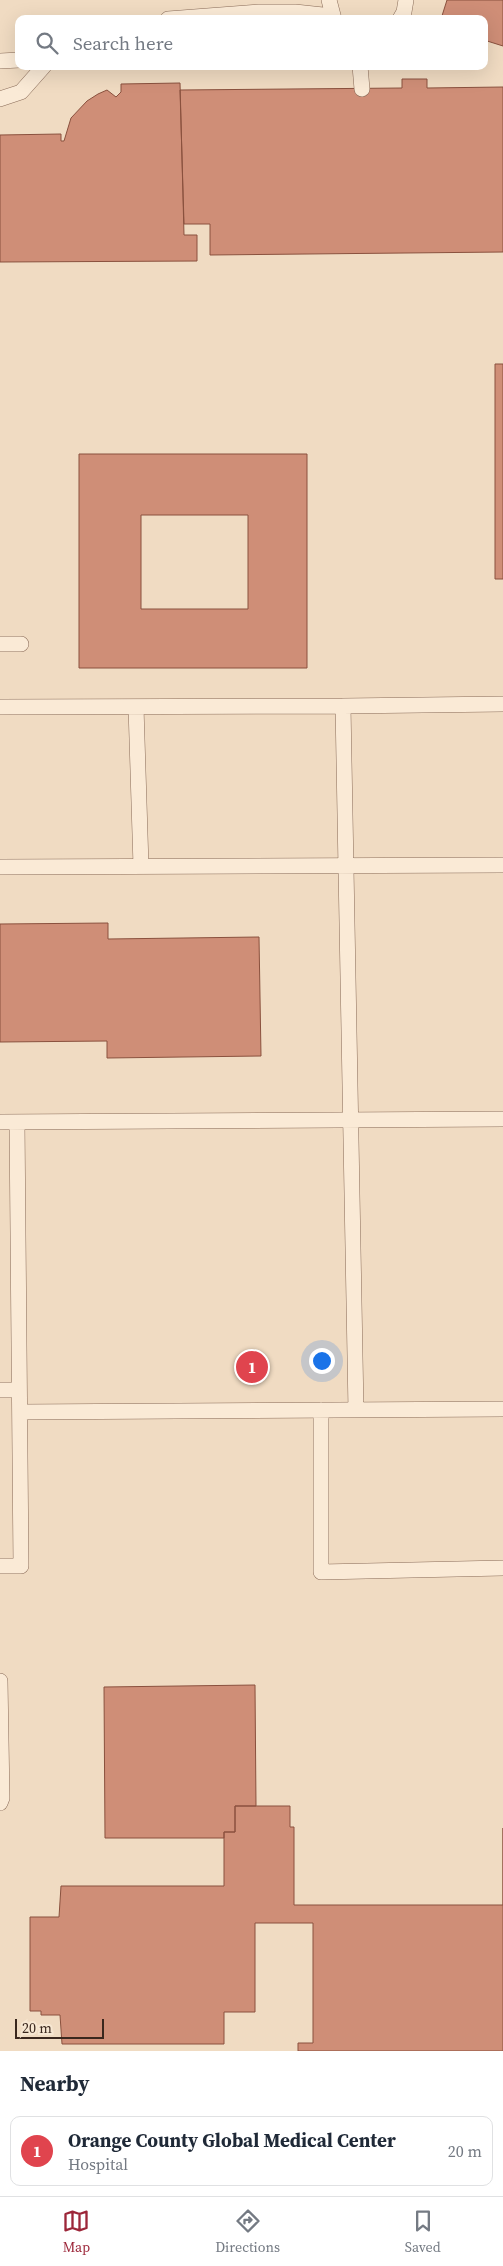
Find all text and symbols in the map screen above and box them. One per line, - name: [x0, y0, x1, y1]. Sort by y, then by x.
- search box: [15, 15, 488, 70]
- icon: search: [33, 29, 61, 57]
- text: Search here: [73, 30, 173, 56]
- pin: 1: [236, 1348, 268, 1386]
- your location: [309, 1348, 335, 1374]
- scale bar: [15, 2016, 104, 2039]
- text: 20 m: [22, 2018, 52, 2038]
- text: Nearby: [20, 2069, 90, 2098]
- text: Orange County Global Medical Center: [68, 2127, 396, 2153]
- text: 1: [33, 2140, 41, 2162]
- text: 20 m: [448, 2140, 482, 2162]
- text: Hospital: [68, 2153, 128, 2175]
- tab: Map: [62, 2207, 90, 2257]
- tab: Directions: [215, 2207, 280, 2257]
- tab: Saved: [405, 2207, 441, 2257]

